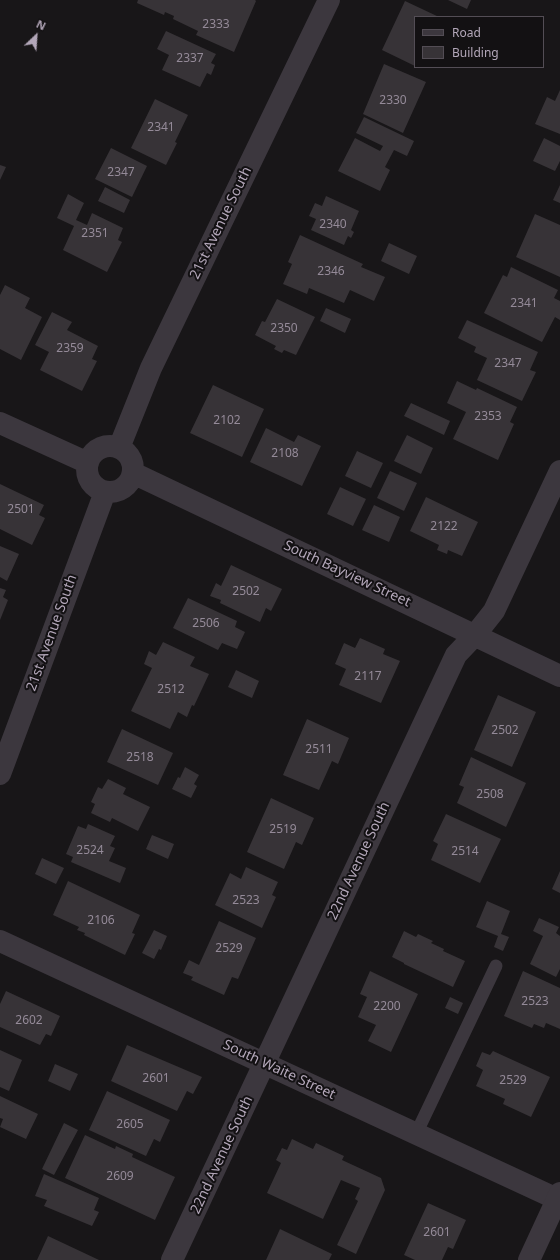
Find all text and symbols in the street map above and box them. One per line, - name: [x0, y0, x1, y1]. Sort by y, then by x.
- north arrow: [16, 16, 56, 56]
- text: N: [34, 16, 49, 33]
- legend: [414, 16, 544, 68]
- house number: 2333: [202, 18, 230, 32]
- text: Road: [452, 24, 481, 41]
- text: Building: [452, 44, 499, 61]
- house number: 2337: [176, 52, 204, 66]
- house number: 2330: [379, 94, 407, 108]
- house number: 2341: [147, 121, 175, 135]
- street label: 21st Avenue South: [187, 164, 255, 282]
- house number: 2347: [107, 166, 135, 180]
- house number: 2340: [319, 218, 347, 232]
- house number: 2351: [81, 227, 109, 241]
- house number: 2346: [317, 265, 345, 279]
- house number: 2341: [510, 297, 538, 311]
- house number: 2350: [270, 322, 298, 336]
- house number: 2359: [56, 342, 84, 356]
- house number: 2347: [494, 357, 522, 371]
- house number: 2353: [474, 410, 502, 424]
- house number: 2102: [213, 414, 241, 428]
- house number: 2108: [271, 447, 299, 461]
- house number: 2501: [7, 503, 35, 517]
- house number: 2122: [430, 520, 458, 534]
- street label: South Bayview Street: [281, 537, 413, 611]
- street label: 21st Avenue South: [23, 572, 81, 694]
- house number: 2502: [232, 585, 260, 599]
- house number: 2506: [192, 617, 220, 631]
- house number: 2117: [354, 670, 382, 684]
- house number: 2512: [157, 683, 185, 697]
- house number: 2502: [491, 724, 519, 738]
- house number: 2511: [305, 743, 333, 757]
- house number: 2518: [126, 751, 154, 765]
- house number: 2508: [476, 788, 504, 802]
- street label: 22nd Avenue South: [324, 799, 394, 923]
- house number: 2519: [269, 823, 297, 837]
- house number: 2524: [76, 844, 104, 858]
- house number: 2514: [451, 845, 479, 859]
- house number: 2523: [232, 894, 260, 908]
- house number: 2106: [87, 914, 115, 928]
- house number: 2529: [215, 942, 243, 956]
- house number: 2523: [521, 995, 549, 1009]
- house number: 2200: [373, 1000, 401, 1014]
- house number: 2602: [15, 1014, 43, 1028]
- street label: South Waite Street: [220, 1037, 338, 1103]
- house number: 2601: [142, 1072, 170, 1086]
- house number: 2529: [499, 1074, 527, 1088]
- street label: 22nd Avenue South: [187, 1093, 257, 1217]
- house number: 2605: [116, 1118, 144, 1132]
- house number: 2609: [106, 1170, 134, 1184]
- house number: 2601: [423, 1226, 451, 1240]

